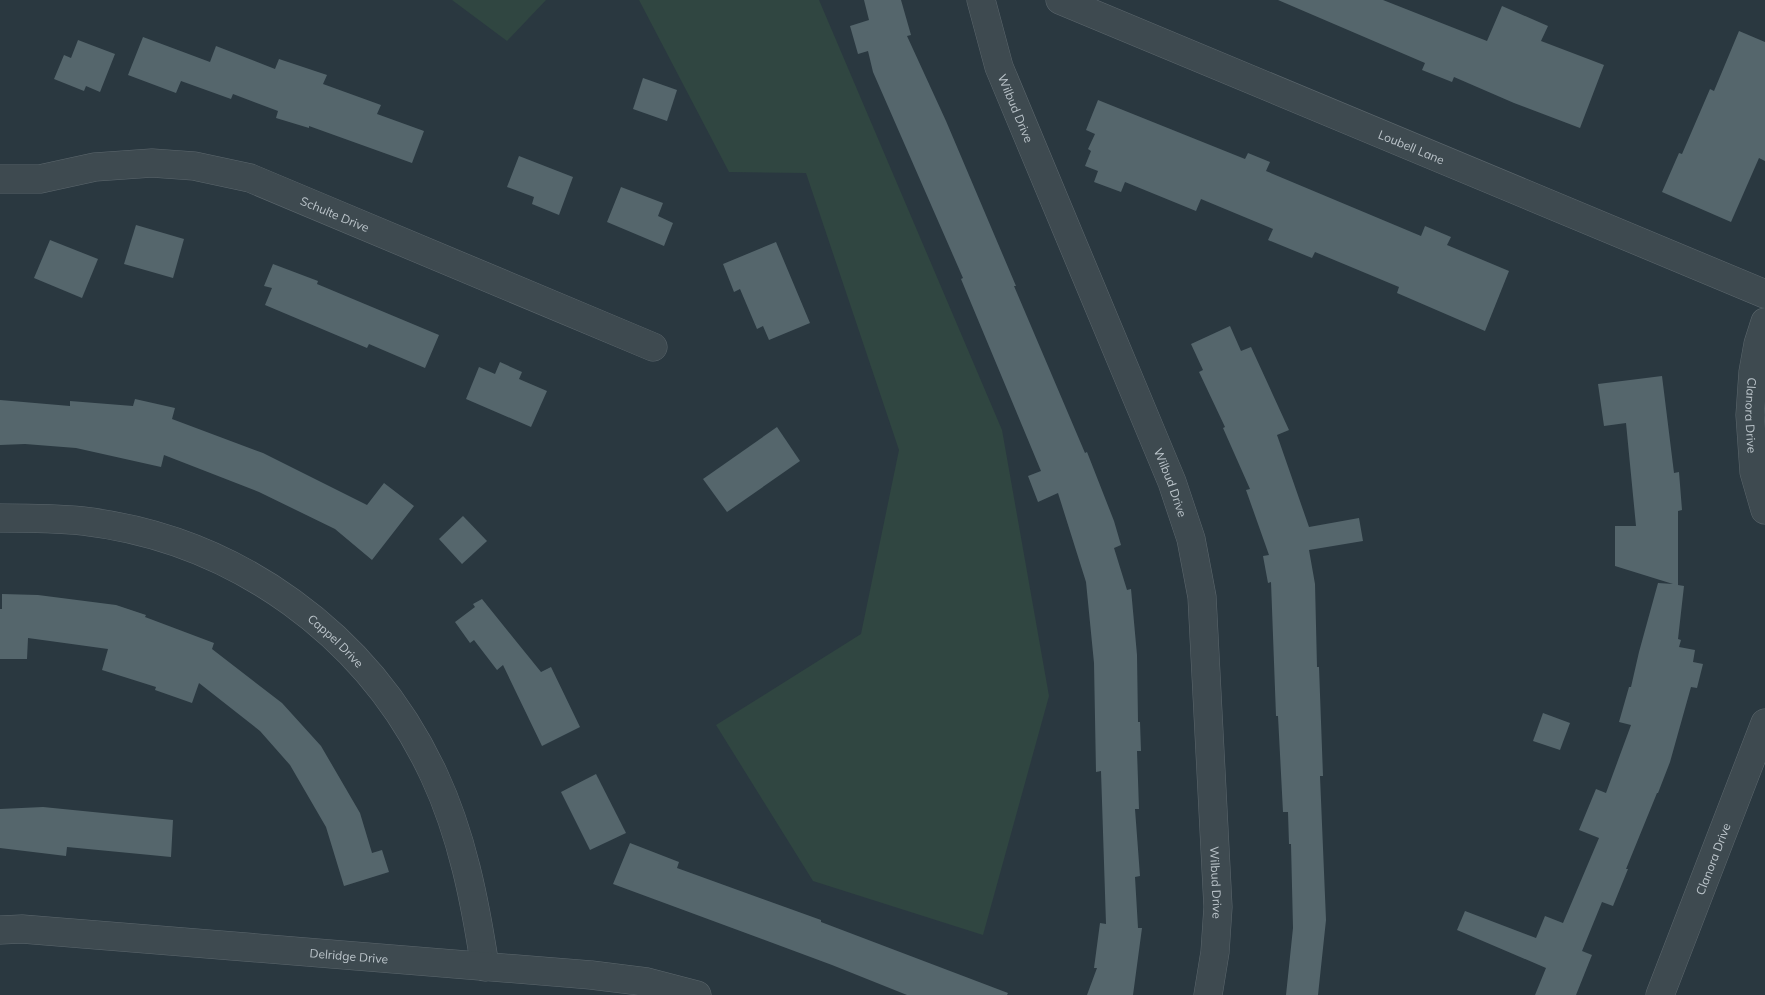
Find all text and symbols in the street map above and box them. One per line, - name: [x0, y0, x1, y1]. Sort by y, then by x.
- street label: Wilbud Drive: [995, 72, 1037, 145]
- street label: Loubell Lane: [1376, 126, 1447, 167]
- street label: Schulte Drive: [298, 193, 372, 235]
- street label: Clanora Drive: [1742, 377, 1760, 454]
- street label: Wilbud Drive: [1151, 446, 1191, 519]
- street label: Cappel Drive: [305, 610, 367, 670]
- street label: Clanora Drive: [1692, 821, 1733, 897]
- street label: Wilbud Drive: [1207, 846, 1226, 919]
- street label: Delridge Drive: [309, 945, 389, 966]

